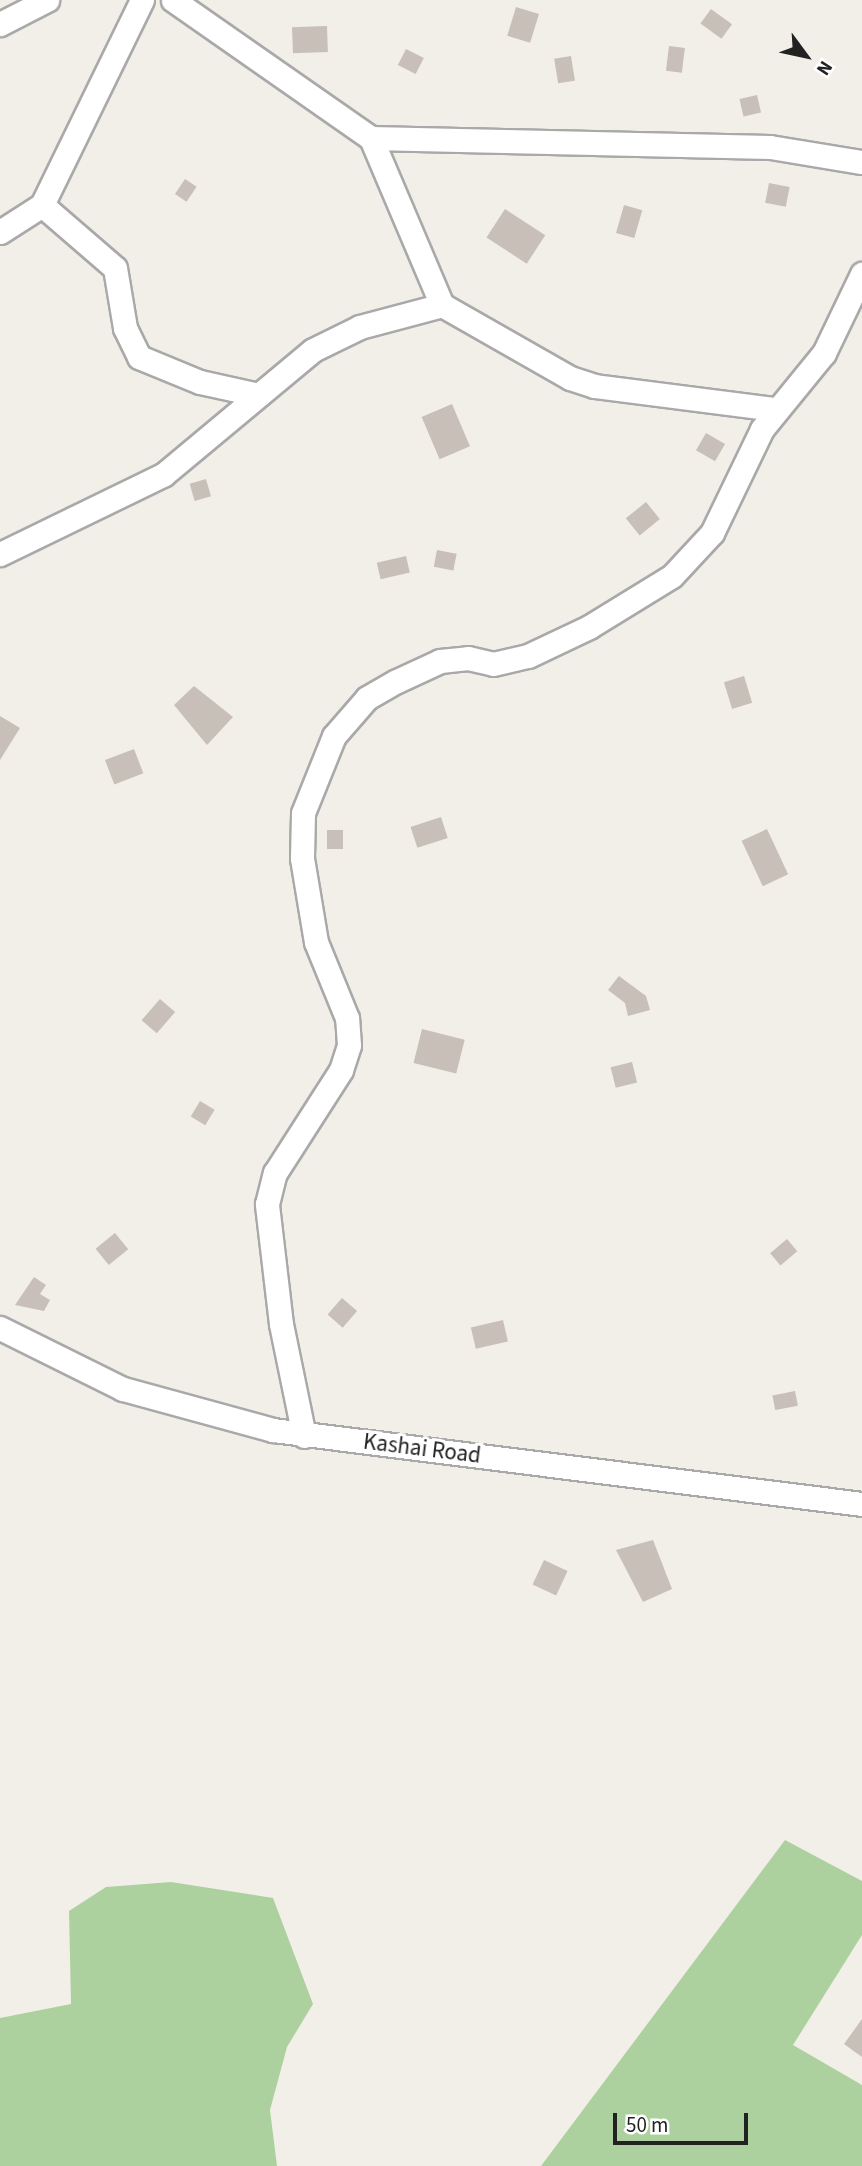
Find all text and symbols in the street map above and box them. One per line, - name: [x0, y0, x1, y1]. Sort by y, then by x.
- north arrow: [771, 21, 841, 91]
- text: N: [809, 55, 839, 80]
- street label: Kashai Road: [362, 1428, 482, 1470]
- scale bar: [617, 2100, 752, 2144]
- text: 50 m: [626, 2110, 668, 2140]

